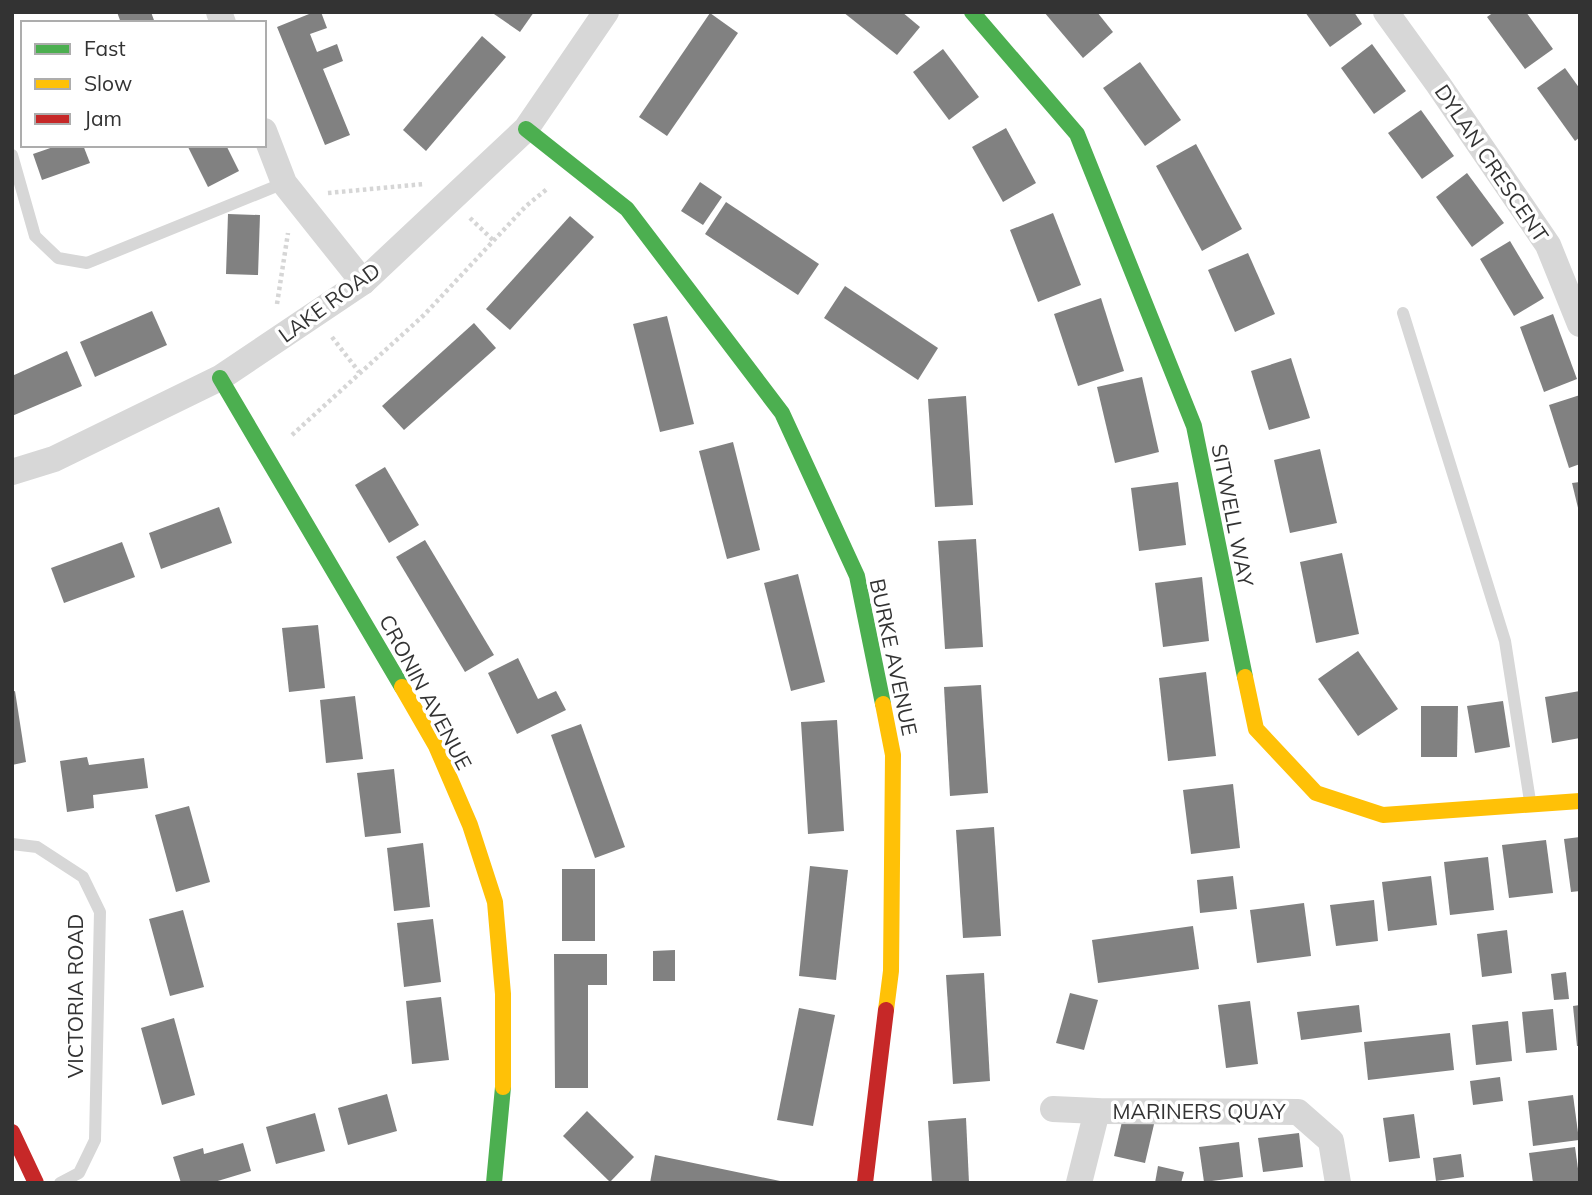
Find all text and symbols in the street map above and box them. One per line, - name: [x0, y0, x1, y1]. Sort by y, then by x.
- legend: [21, 21, 266, 147]
- text: Fast: [84, 35, 126, 61]
- text: Slow: [84, 70, 132, 96]
- street label: DYLAN CRESCENT: [1430, 79, 1555, 247]
- text: Jam: [84, 105, 122, 131]
- street label: LAKE ROAD: [273, 256, 385, 348]
- street label: SITWELL WAY: [1206, 442, 1260, 589]
- street label: BURKE AVENUE: [865, 576, 923, 738]
- street label: CRONIN AVENUE: [374, 610, 478, 774]
- street label: VICTORIA ROAD: [62, 914, 88, 1078]
- street label: MARINERS QUAY: [1113, 1098, 1286, 1124]

